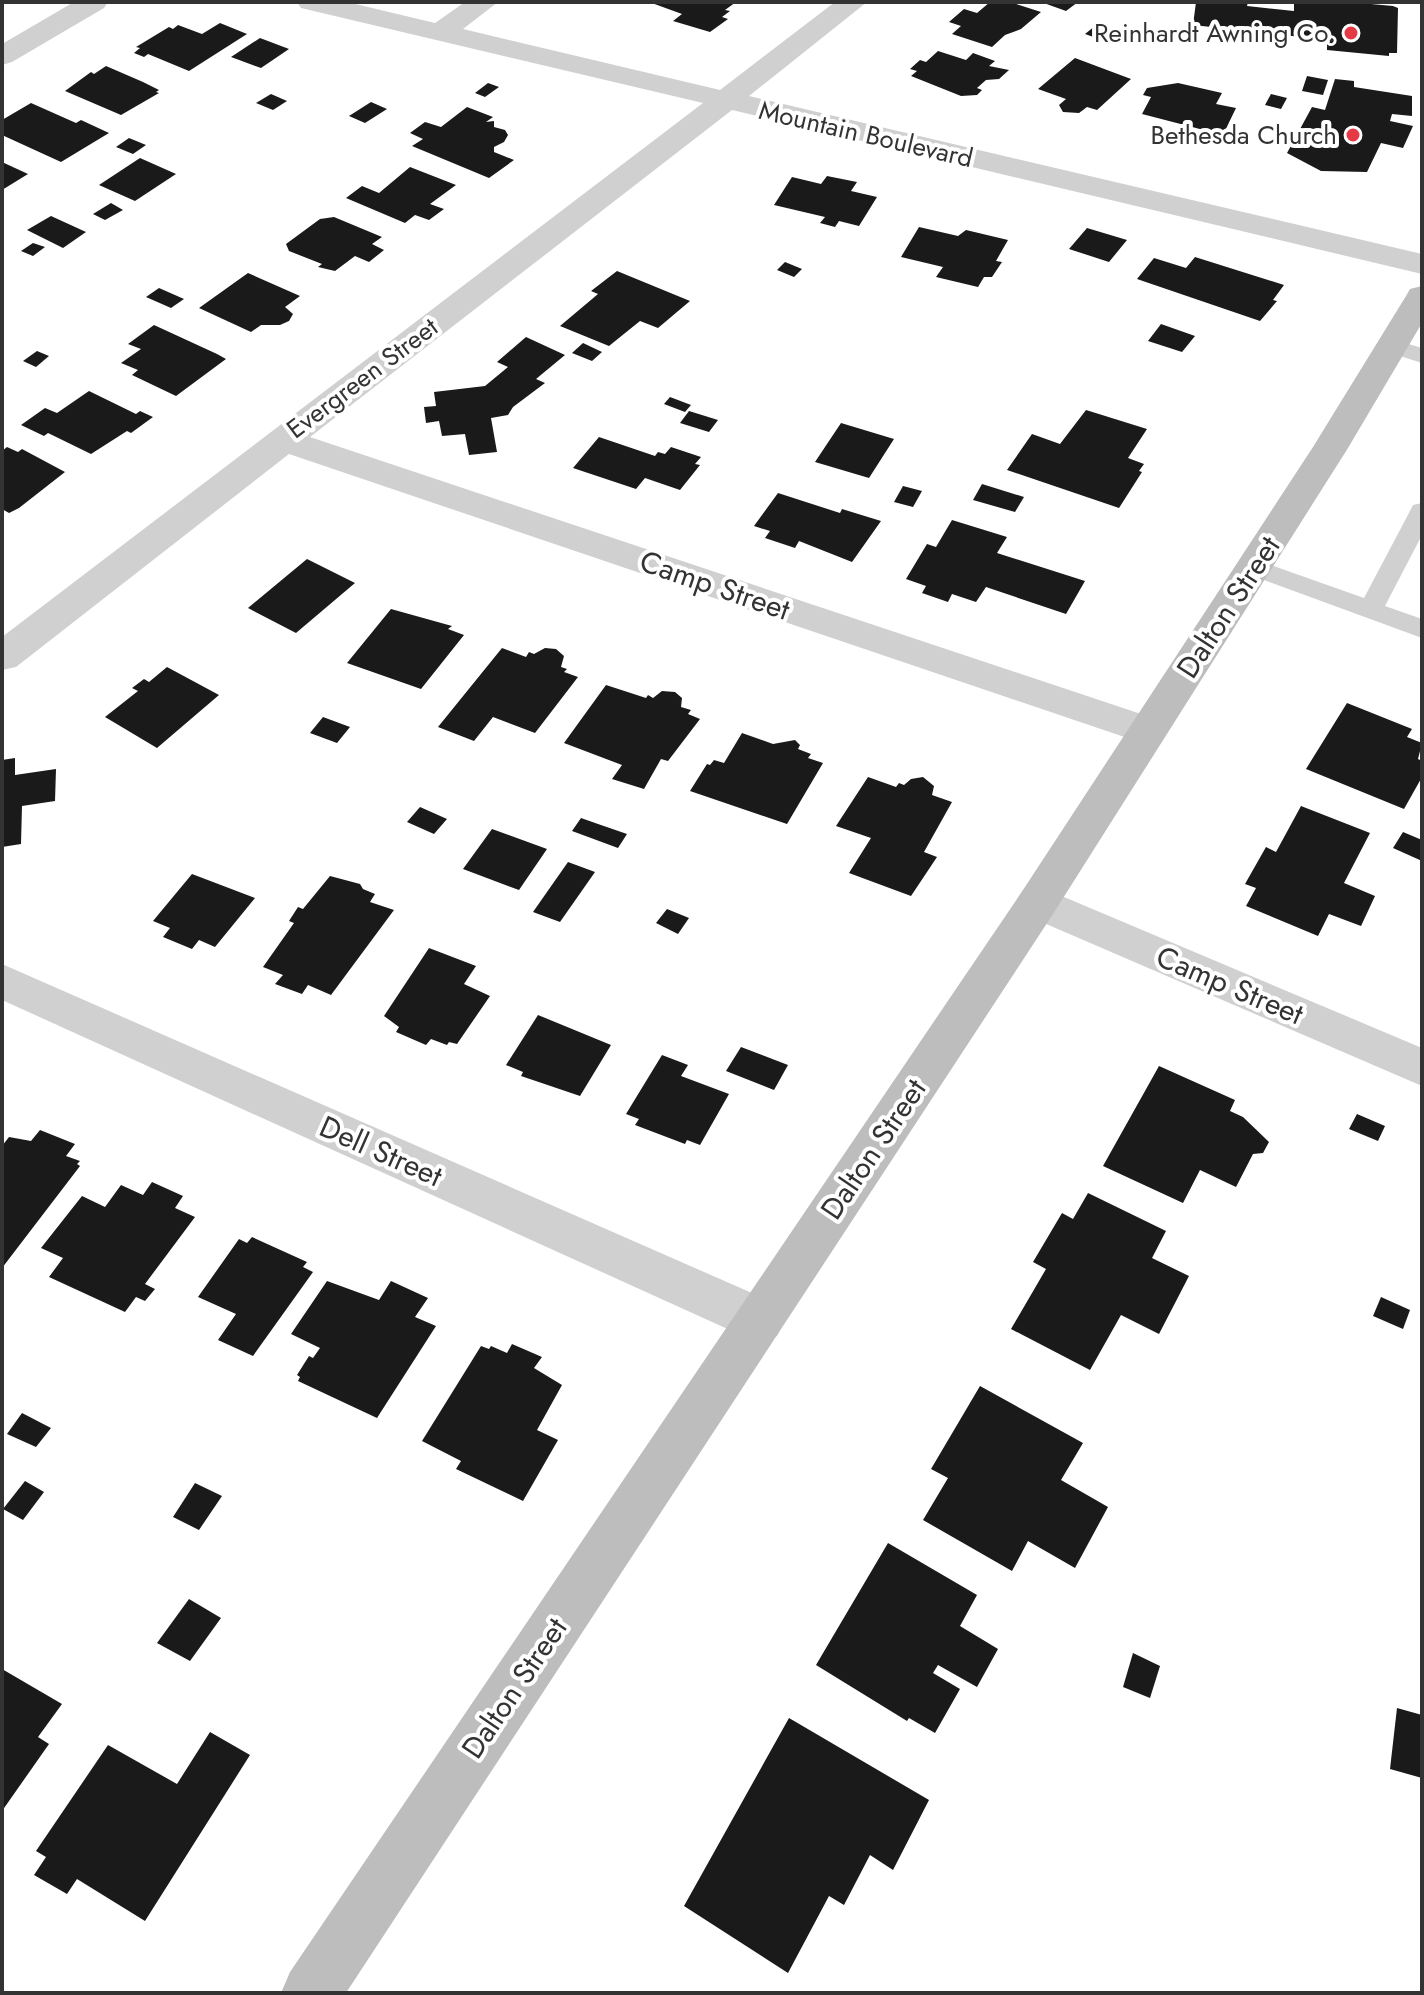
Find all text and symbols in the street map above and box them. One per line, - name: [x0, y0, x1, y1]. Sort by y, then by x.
- place label: Reinhardt Awning Co.: [1094, 14, 1335, 52]
- marker: Reinhardt Awning Co.: [1342, 24, 1360, 42]
- street label: Mountain Boulevard: [755, 91, 977, 177]
- place label: Bethesda Church: [1151, 116, 1337, 154]
- marker: Bethesda Church: [1344, 126, 1362, 144]
- street label: Evergreen Street: [278, 308, 446, 448]
- street label: Dalton Street: [1166, 527, 1290, 686]
- street label: Camp Street: [634, 539, 797, 631]
- street label: Camp Street: [1150, 935, 1311, 1036]
- street label: Dalton Street: [810, 1069, 936, 1228]
- street label: Dell Street: [313, 1105, 450, 1197]
- street label: Dalton Street: [451, 1608, 577, 1767]

